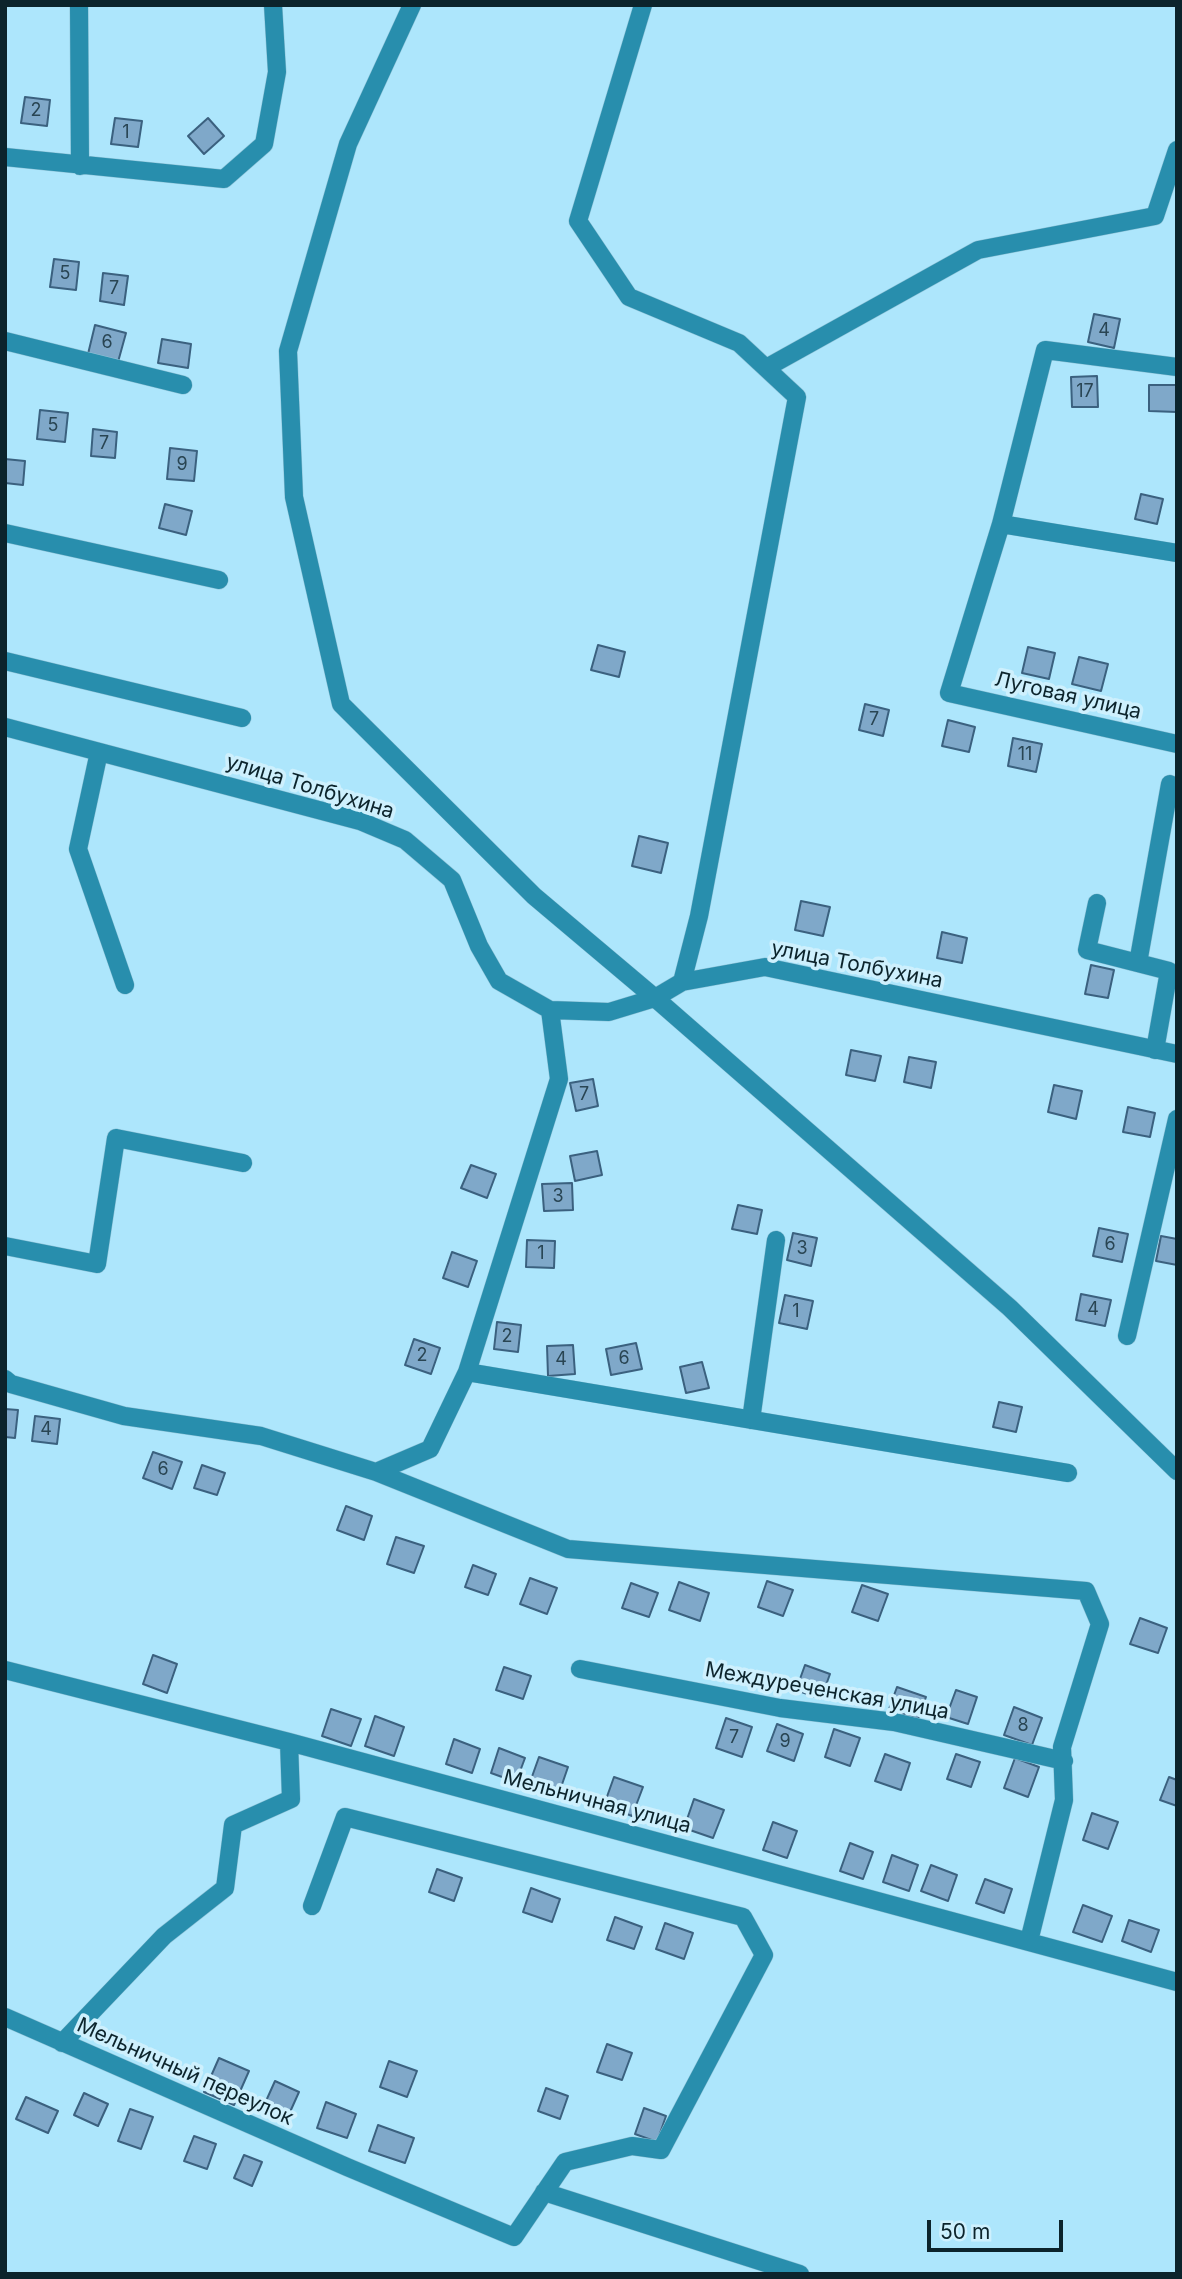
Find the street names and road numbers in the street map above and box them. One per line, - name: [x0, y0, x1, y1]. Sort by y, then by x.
- street label: Луговая улица: [992, 667, 1144, 725]
- street label: улица Толбухина: [223, 749, 397, 825]
- street label: улица Толбухина: [769, 936, 945, 994]
- street label: Междуреченская улица: [703, 1657, 951, 1725]
- street label: Мельничная улица: [500, 1765, 694, 1839]
- street label: Мельничный переулок: [73, 2013, 297, 2131]

